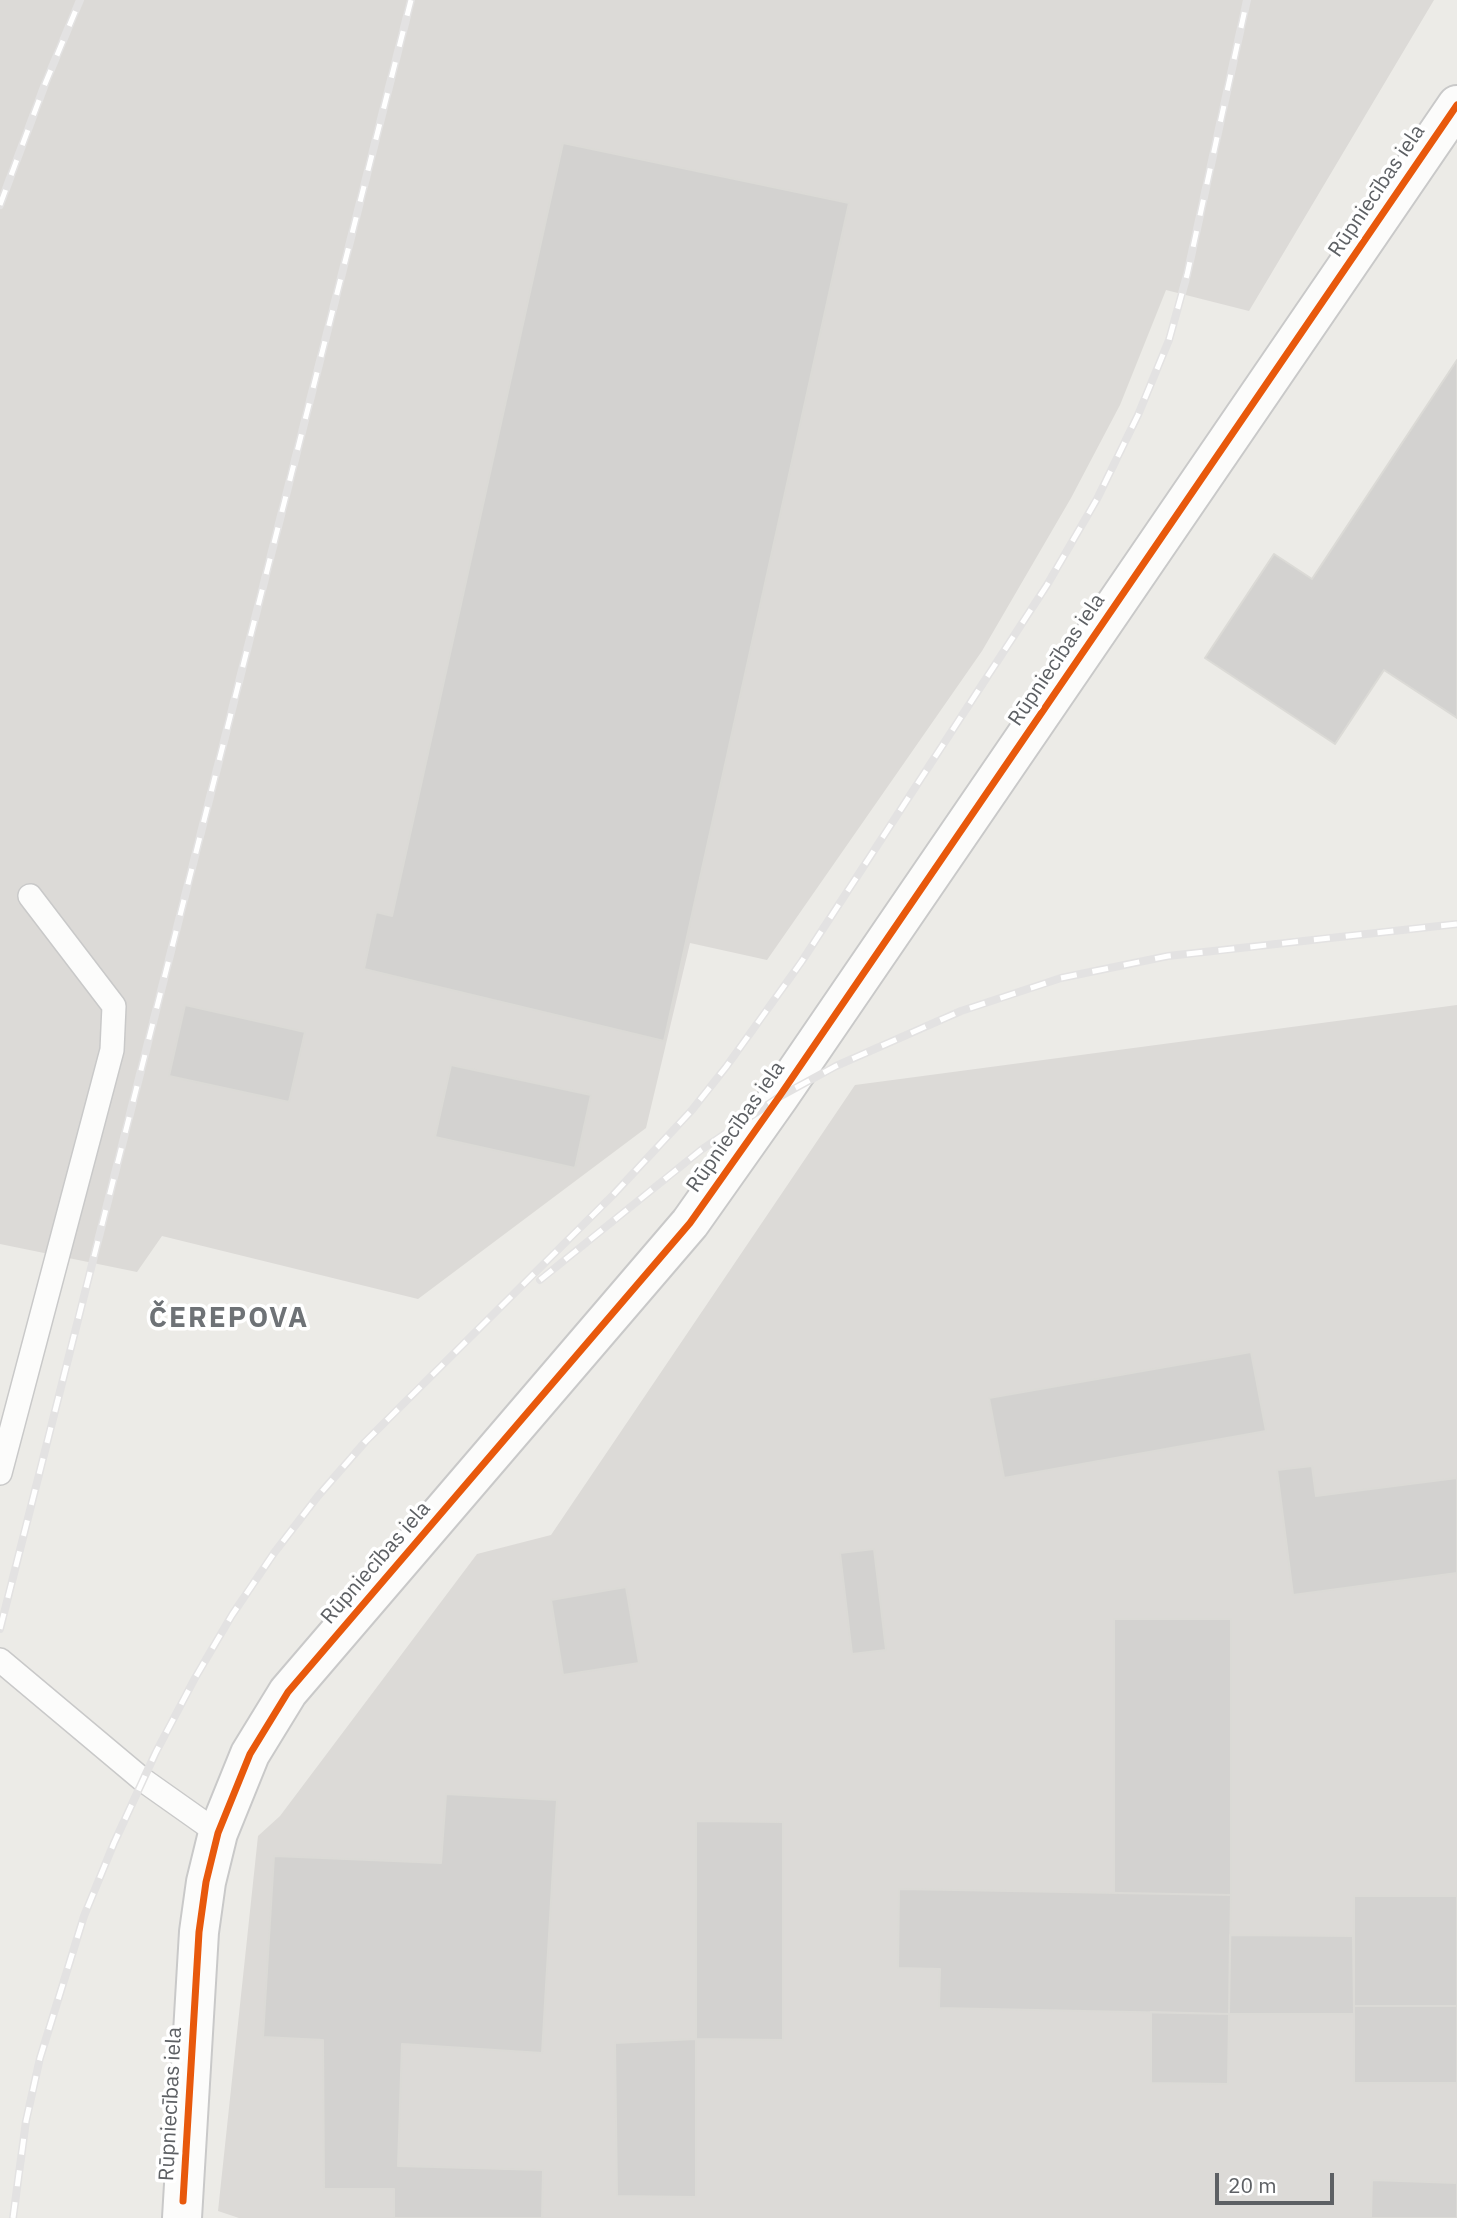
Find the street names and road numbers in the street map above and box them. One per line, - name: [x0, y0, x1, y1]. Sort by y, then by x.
- street label: Rūpniecības iela: [1323, 120, 1431, 262]
- street label: Rūpniecības iela: [1003, 589, 1111, 731]
- street label: Rūpniecības iela: [681, 1057, 791, 1197]
- street label: Rūpniecības iela: [316, 1496, 436, 1630]
- street label: Rūpniecības iela: [154, 2026, 188, 2182]

